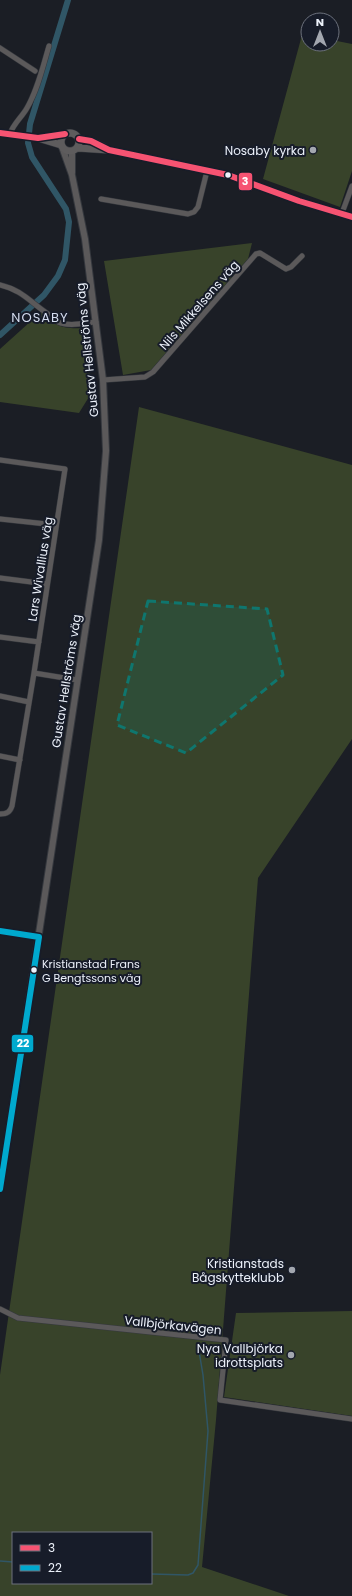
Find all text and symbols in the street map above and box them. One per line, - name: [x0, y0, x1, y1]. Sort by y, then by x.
- north arrow: [300, 12, 340, 52]
- text: N: [316, 14, 324, 30]
- place label: Nosaby kyrka: [225, 142, 305, 159]
- marker: Nosaby kyrka: [308, 145, 318, 155]
- unlabelled marker: [223, 170, 233, 180]
- line badge: 3: [238, 172, 253, 191]
- text: 3: [242, 173, 249, 189]
- street label: Nils Mikkelsens väg: [155, 257, 243, 353]
- street label: Gustav Hellströms väg: [71, 282, 103, 418]
- district label: NOSABY: [11, 308, 69, 327]
- street label: Lars Wivallius väg: [23, 515, 57, 623]
- street label: Gustav Hellströms väg: [47, 613, 85, 749]
- place label: Kristianstad Frans G Bengtssons väg: [42, 956, 141, 986]
- marker: Kristianstad Frans G Bengtssons väg: [29, 965, 39, 975]
- line badge: 22: [11, 1034, 34, 1053]
- text: 22: [17, 1035, 29, 1051]
- place label: Kristianstads Bågskytteklubb: [192, 1255, 284, 1286]
- marker: Kristianstads Bågskytteklubb: [287, 1265, 297, 1275]
- street label: Vallbjörkavägen: [124, 1311, 222, 1339]
- place label: Nya Vallbjörka idrottsplats: [197, 1340, 283, 1371]
- marker: Nya Vallbjörka idrottsplats: [286, 1350, 296, 1360]
- legend: [12, 1532, 152, 1584]
- text: 3: [48, 1539, 55, 1556]
- text: 22: [48, 1559, 62, 1576]

